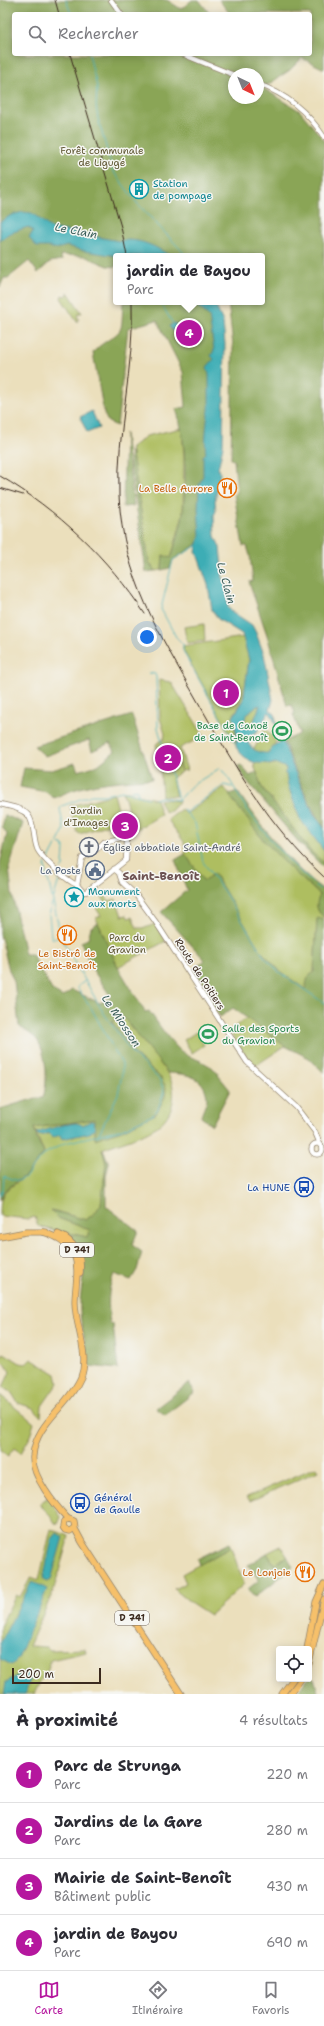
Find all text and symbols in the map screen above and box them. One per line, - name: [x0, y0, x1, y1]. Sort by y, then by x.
- search box: [12, 12, 312, 56]
- icon: search: [26, 23, 48, 45]
- text: Rechercher: [58, 24, 139, 44]
- north arrow: [228, 68, 264, 104]
- park label: Forêt communale de Ligugé: [60, 144, 144, 169]
- place label: Station de pompage: [153, 177, 212, 202]
- building icon: Station de pompage: [128, 178, 150, 200]
- water label: Le Clain: [54, 220, 98, 242]
- popup: [113, 253, 265, 305]
- text: jardin de Bayou: [127, 261, 251, 281]
- text: Parc: [127, 281, 154, 298]
- pin: 4: [176, 318, 202, 348]
- restaurant icon: La Belle Aurore: [216, 477, 238, 499]
- place label: La Belle Aurore: [139, 482, 213, 495]
- water label: Le Clain: [213, 560, 239, 606]
- your location: [137, 627, 157, 647]
- pin: 1: [213, 678, 239, 708]
- place label: Base de Canoë de Saint-Benoît: [194, 719, 268, 744]
- sports icon: Base de Canoë de Saint-Benoît: [271, 720, 293, 742]
- pin: 2: [155, 743, 181, 773]
- park label: Jardin d'Images: [64, 804, 108, 829]
- pin: 3: [112, 811, 138, 841]
- church icon: Église abbatiale Saint-André: [78, 836, 100, 858]
- place label: Église abbatiale Saint-André: [103, 841, 241, 854]
- public building icon: La Poste: [84, 859, 106, 881]
- place label: La Poste: [40, 864, 81, 877]
- district label: Saint-Benoît: [122, 868, 200, 884]
- place label: Monument aux morts: [88, 885, 140, 910]
- place icon: Monument aux morts: [63, 886, 85, 908]
- restaurant icon: Le Bistrô de Saint-Benoît: [56, 924, 78, 946]
- park label: Parc du Gravion: [108, 931, 146, 956]
- street label: Route de Poitiers: [172, 936, 228, 1012]
- place label: Le Bistrô de Saint-Benoît: [38, 947, 96, 972]
- water label: Le Miosson: [98, 992, 144, 1050]
- place label: Salle des Sports du Gravion: [222, 1022, 299, 1047]
- sports icon: Salle des Sports du Gravion: [197, 1023, 219, 1045]
- bus stop icon: La HUNE: [293, 1176, 315, 1198]
- place label: La HUNE: [247, 1181, 290, 1194]
- road number: D 741: [60, 1243, 94, 1257]
- place label: Général de Gaulle: [94, 1491, 141, 1516]
- bus stop icon: Général de Gaulle: [69, 1492, 91, 1514]
- restaurant icon: Le Lonjoie: [294, 1561, 316, 1583]
- place label: Le Lonjoie: [242, 1566, 291, 1579]
- road number: D 741: [115, 1611, 149, 1625]
- map controls: [276, 1646, 312, 1682]
- button: locate: [276, 1646, 312, 1682]
- scale bar: [12, 1666, 101, 1685]
- text: 200 m: [18, 1667, 54, 1682]
- text: À proximité: [16, 1709, 118, 1731]
- text: 4 résultats: [239, 1712, 308, 1729]
- text: Parc de Strunga: [54, 1756, 181, 1776]
- text: 1: [26, 1766, 32, 1783]
- text: 220 m: [266, 1766, 308, 1783]
- text: Parc: [54, 1776, 81, 1793]
- text: Jardins de la Gare: [54, 1812, 202, 1832]
- text: 2: [24, 1822, 34, 1839]
- text: 280 m: [266, 1822, 308, 1839]
- text: Parc: [54, 1832, 81, 1849]
- text: Mairie de Saint-Benoît: [54, 1868, 231, 1888]
- text: 3: [24, 1878, 34, 1895]
- text: 430 m: [266, 1878, 308, 1895]
- text: Bâtiment public: [54, 1888, 151, 1905]
- text: jardin de Bayou: [54, 1924, 178, 1944]
- text: 4: [24, 1934, 34, 1951]
- text: 690 m: [266, 1934, 308, 1951]
- text: Parc: [54, 1944, 81, 1961]
- tab: Carte: [34, 1979, 63, 2018]
- tab: Itinéraire: [132, 1979, 183, 2018]
- tab: Favoris: [252, 1979, 290, 2018]

